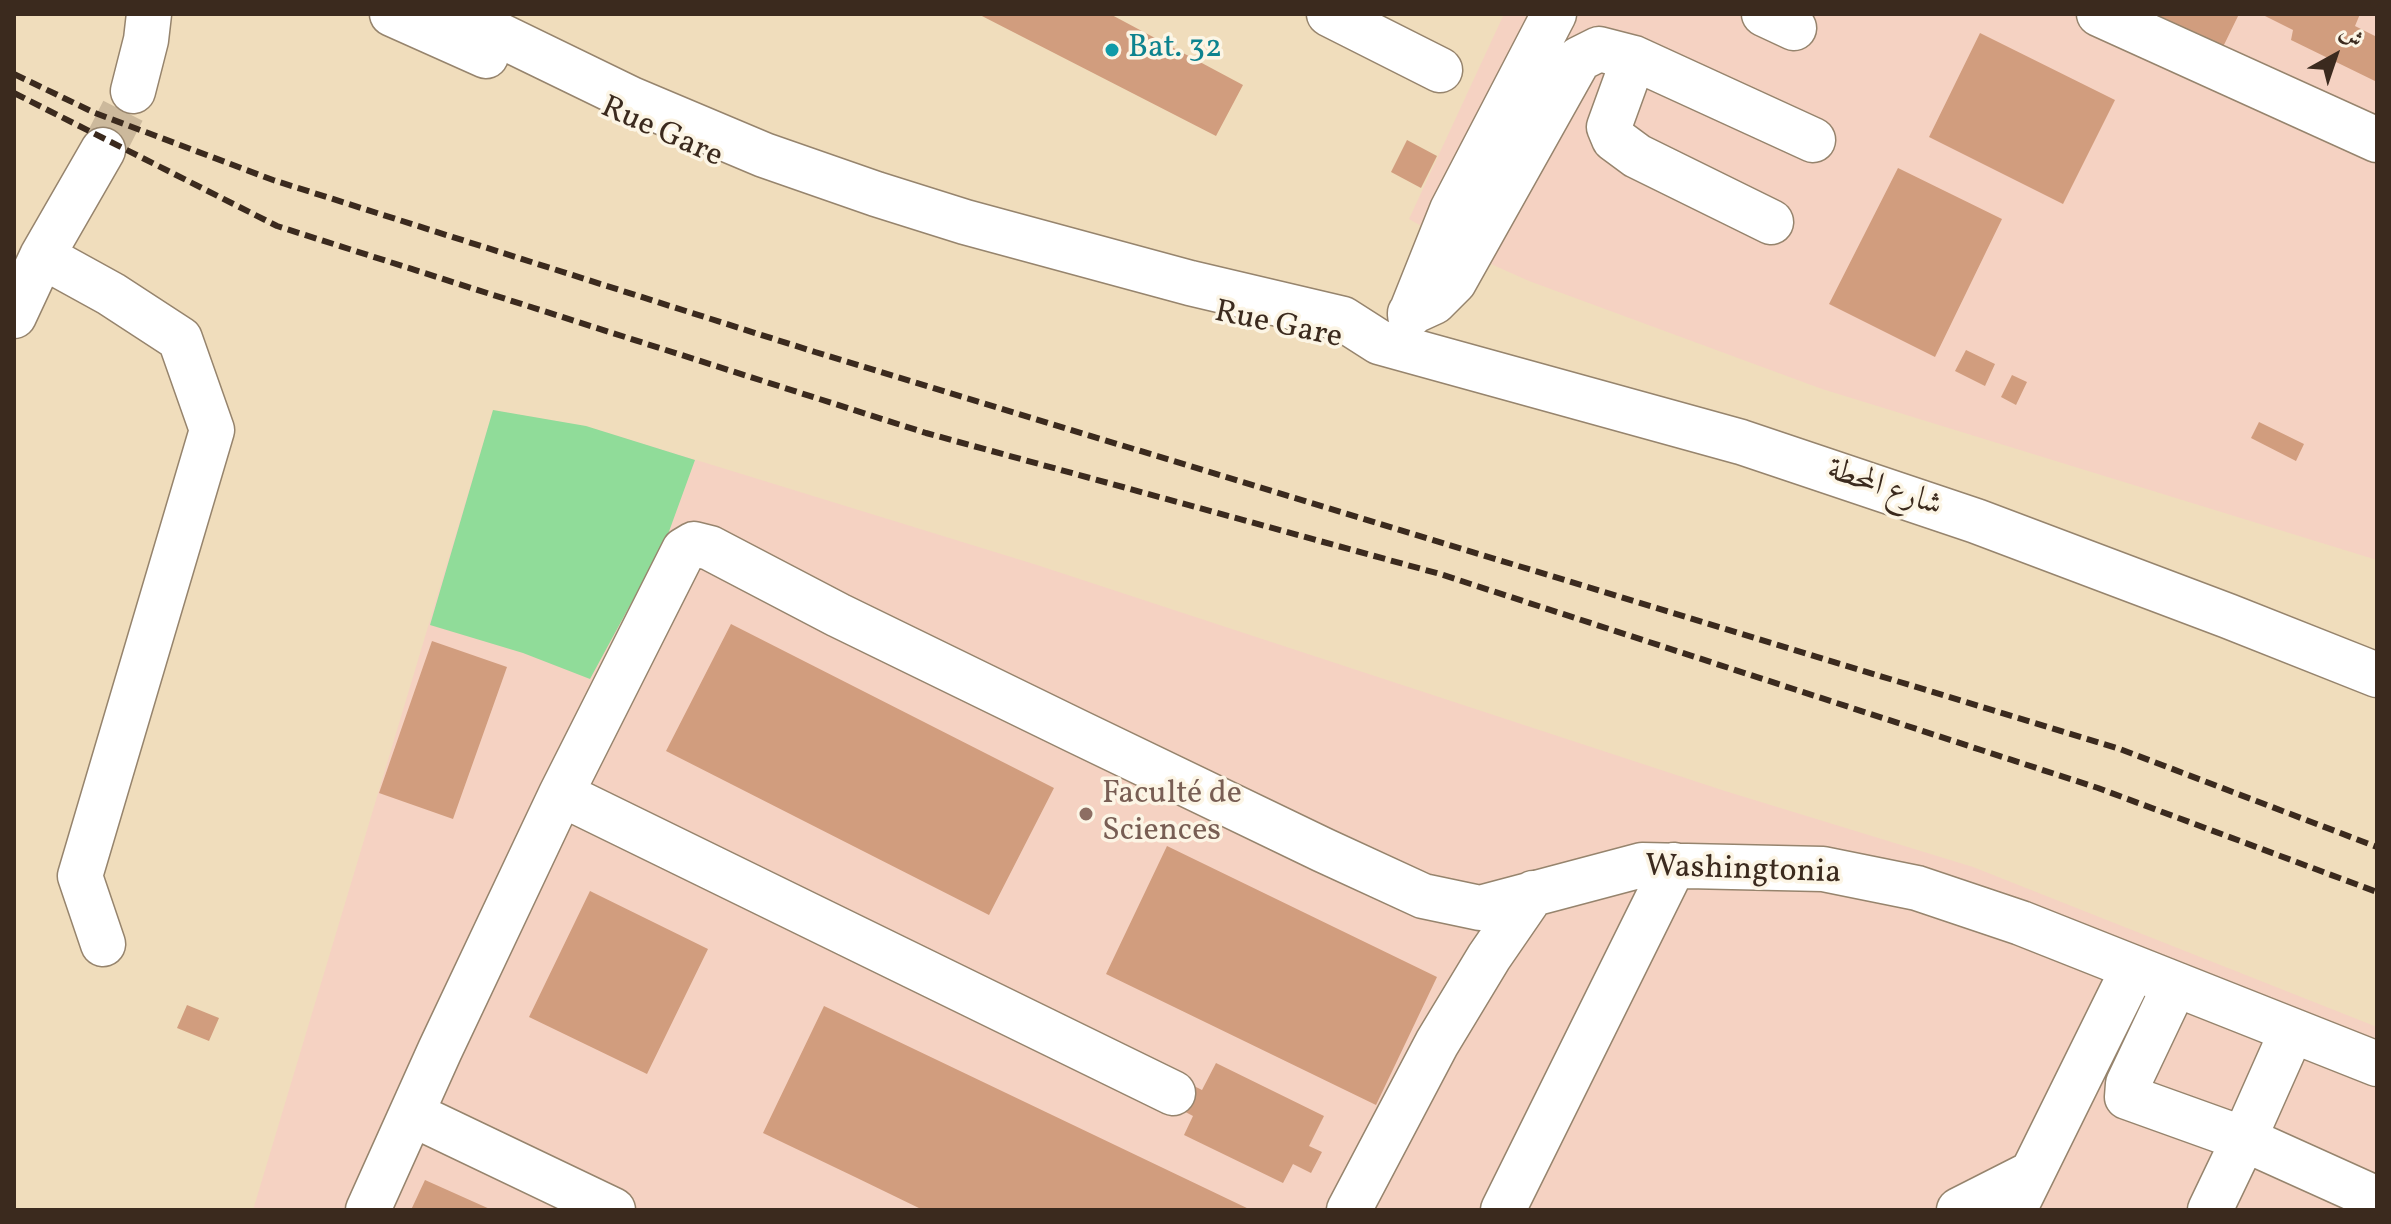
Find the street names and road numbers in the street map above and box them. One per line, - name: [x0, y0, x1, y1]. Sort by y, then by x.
- street label: Rue Gare: [594, 90, 728, 178]
- street label: Rue Gare: [1211, 295, 1345, 359]
- street label: شارع المحطة: [1822, 452, 1946, 528]
- street label: Washingtonia: [1644, 849, 1842, 895]

